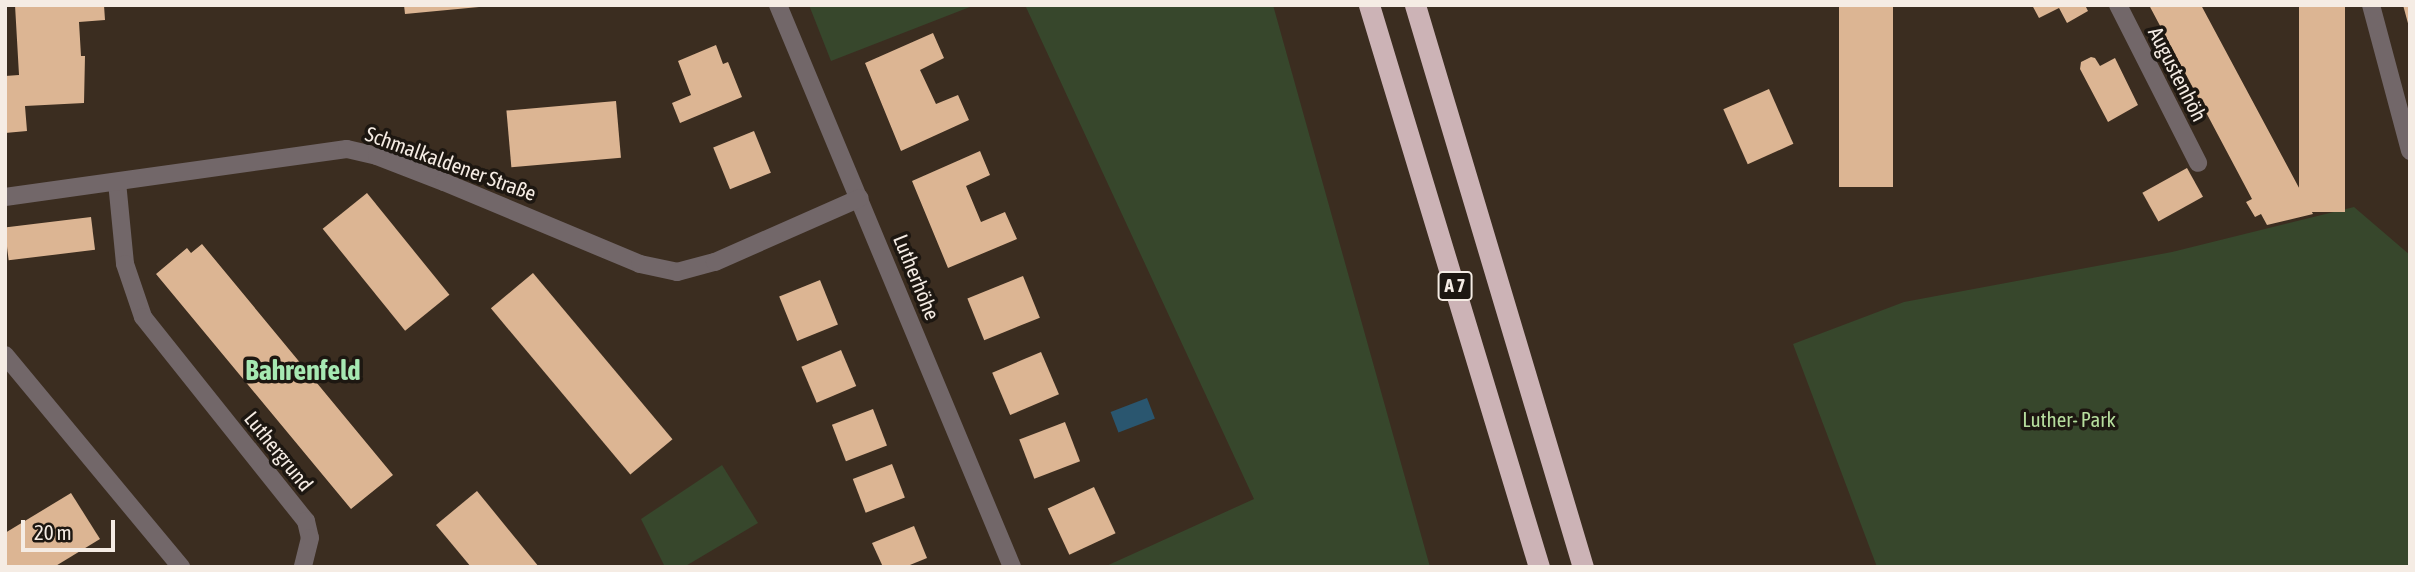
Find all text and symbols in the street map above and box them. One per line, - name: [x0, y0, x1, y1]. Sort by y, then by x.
- street label: Augustenhöh: [2143, 22, 2213, 126]
- street label: Schmalkaldener Straße: [362, 120, 540, 206]
- street label: Lutherhöhe: [888, 231, 946, 323]
- road number: A 7: [1438, 270, 1472, 302]
- district label: Bahrenfeld: [245, 353, 361, 387]
- street label: Luthergrund: [239, 406, 319, 496]
- park label: Luther- Park: [2022, 406, 2116, 432]
- scale bar: [24, 505, 119, 550]
- text: 20 m: [34, 520, 72, 544]

